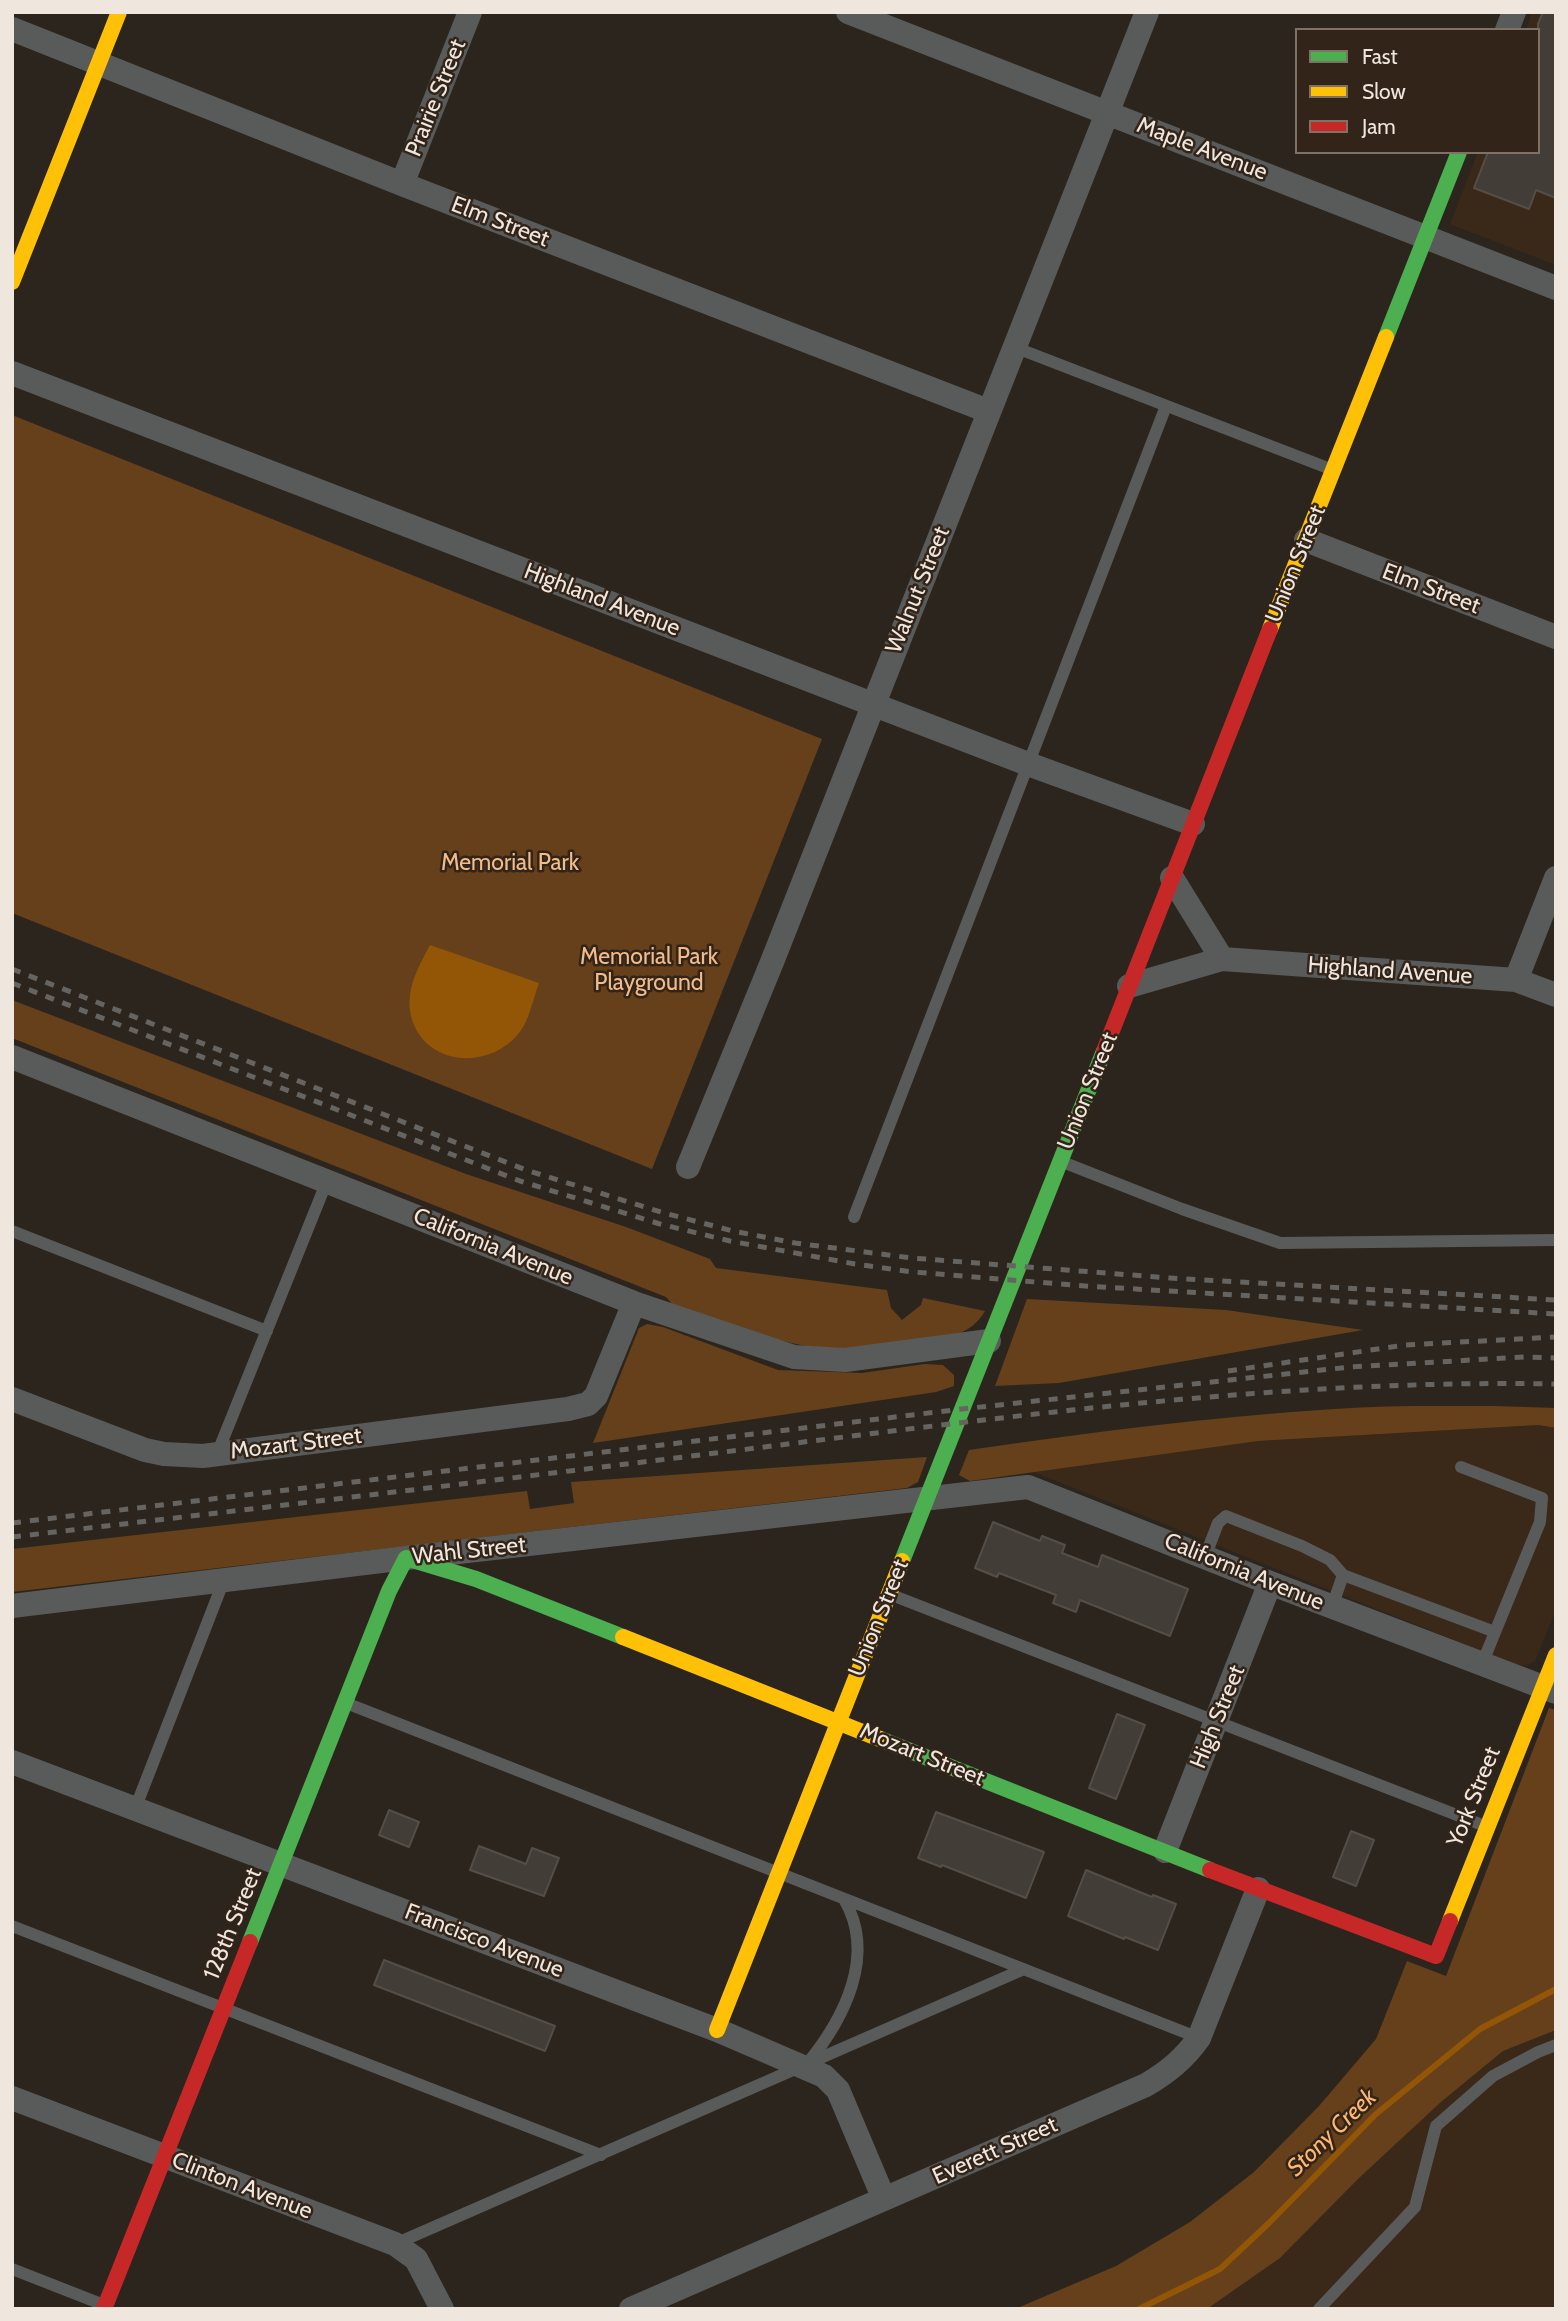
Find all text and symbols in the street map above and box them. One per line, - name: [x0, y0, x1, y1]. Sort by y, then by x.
- legend: [1295, 28, 1540, 154]
- street label: Prairie Street: [400, 35, 472, 161]
- text: Fast: [1362, 44, 1398, 69]
- text: Slow: [1362, 79, 1406, 104]
- street label: Maple Avenue: [1133, 111, 1271, 187]
- text: Jam: [1362, 114, 1396, 139]
- street label: Elm Street: [447, 191, 553, 253]
- street label: Union Street: [1260, 501, 1332, 627]
- street label: Walnut Street: [880, 523, 956, 657]
- street label: Highland Avenue: [520, 558, 684, 642]
- street label: Elm Street: [1378, 558, 1484, 620]
- park label: Memorial Park: [441, 849, 579, 877]
- park label: Memorial Park Playground: [580, 943, 718, 997]
- street label: Highland Avenue: [1307, 951, 1473, 991]
- street label: Union Street: [1052, 1028, 1124, 1154]
- street label: California Avenue: [409, 1202, 577, 1292]
- street label: Mozart Street: [229, 1422, 363, 1466]
- street label: California Avenue: [1160, 1527, 1328, 1617]
- street label: Wahl Street: [411, 1531, 527, 1571]
- street label: Union Street: [843, 1555, 915, 1681]
- street label: High Street: [1185, 1661, 1251, 1773]
- street label: Mozart Street: [856, 1717, 988, 1793]
- street label: York Street: [1441, 1743, 1507, 1851]
- street label: 128th Street: [198, 1864, 268, 1984]
- street label: Francisco Avenue: [401, 1898, 567, 1984]
- water label: Stony Creek: [1281, 2083, 1383, 2183]
- street label: Everett Street: [928, 2111, 1062, 2191]
- street label: Clinton Avenue: [168, 2147, 316, 2225]

